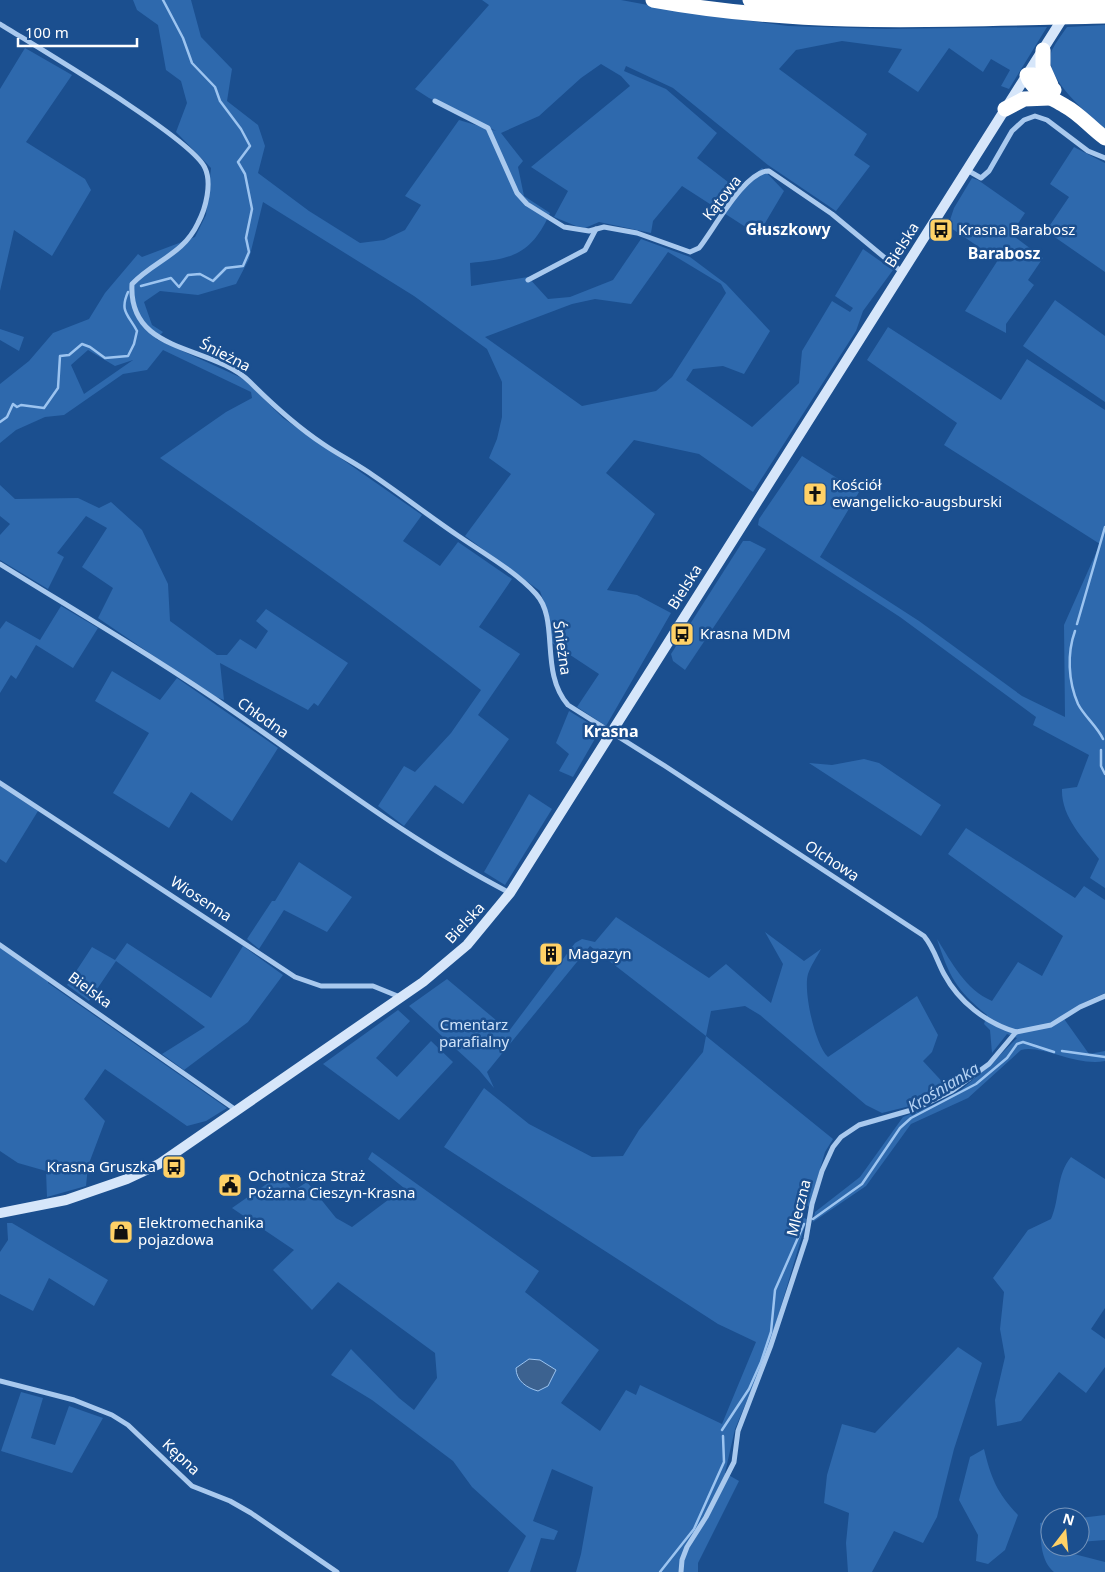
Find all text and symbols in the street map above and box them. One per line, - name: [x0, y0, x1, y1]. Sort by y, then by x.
- scale bar: [18, 15, 136, 47]
- text: 100 m: [25, 22, 69, 42]
- street label: Kątowa: [697, 171, 745, 224]
- bus stop icon: Krasna Barabosz: [928, 217, 954, 243]
- district label: Głuszkowy: [745, 218, 831, 240]
- street label: Bielska: [880, 218, 923, 271]
- place label: Krasna Barabosz: [958, 219, 1075, 239]
- district label: Barabosz: [968, 242, 1040, 264]
- street label: Śnieżna: [197, 333, 254, 375]
- place label: Kościół ewangelicko-augsburski: [832, 474, 1002, 511]
- church icon: Kościół ewangelicko-augsburski: [802, 481, 828, 507]
- street label: Bielska: [663, 560, 706, 613]
- street label: Śnieżna: [549, 620, 577, 676]
- bus stop icon: Krasna MDM: [669, 621, 695, 647]
- place label: Krasna MDM: [700, 623, 791, 643]
- street label: Chłodna: [234, 692, 293, 742]
- district label: Krasna: [583, 720, 639, 742]
- street label: Olchowa: [801, 835, 864, 885]
- street label: Wiosenna: [167, 871, 236, 925]
- street label: Bielska: [440, 897, 488, 947]
- building icon: Magazyn: [538, 941, 564, 967]
- place label: Magazyn: [568, 943, 632, 963]
- street label: Bielska: [65, 967, 117, 1012]
- park label: Cmentarz parafialny: [439, 1014, 509, 1051]
- water label: Krośnianka: [903, 1057, 983, 1117]
- bus stop icon: Krasna Gruszka: [161, 1154, 187, 1180]
- place label: Krasna Gruszka: [47, 1156, 156, 1176]
- place label: Ochotnicza Straż Pożarna Cieszyn-Krasna: [248, 1165, 416, 1202]
- public building icon: Ochotnicza Straż Pożarna Cieszyn-Krasna: [217, 1172, 243, 1198]
- street label: Mleczna: [781, 1177, 815, 1238]
- place label: Elektromechanika pojazdowa: [138, 1212, 264, 1249]
- shop icon: Elektromechanika pojazdowa: [108, 1219, 134, 1245]
- street label: Kępna: [159, 1434, 205, 1479]
- north arrow: [1040, 1507, 1090, 1557]
- text: N: [1061, 1508, 1077, 1530]

